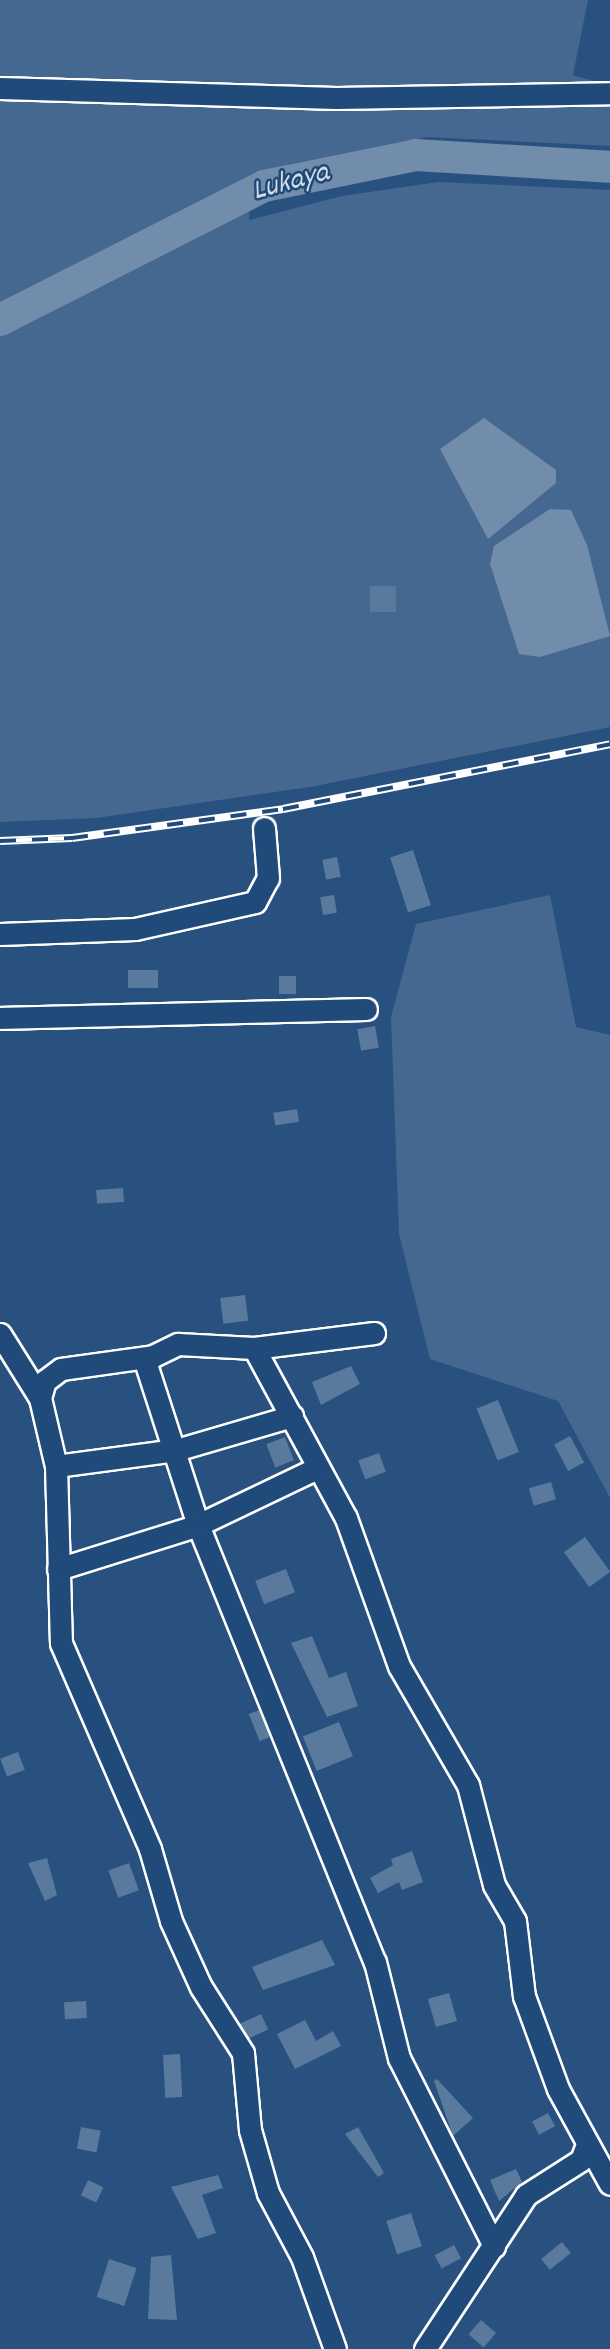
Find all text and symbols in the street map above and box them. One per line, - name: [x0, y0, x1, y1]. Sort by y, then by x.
- water label: Lukaya: [249, 157, 333, 211]

